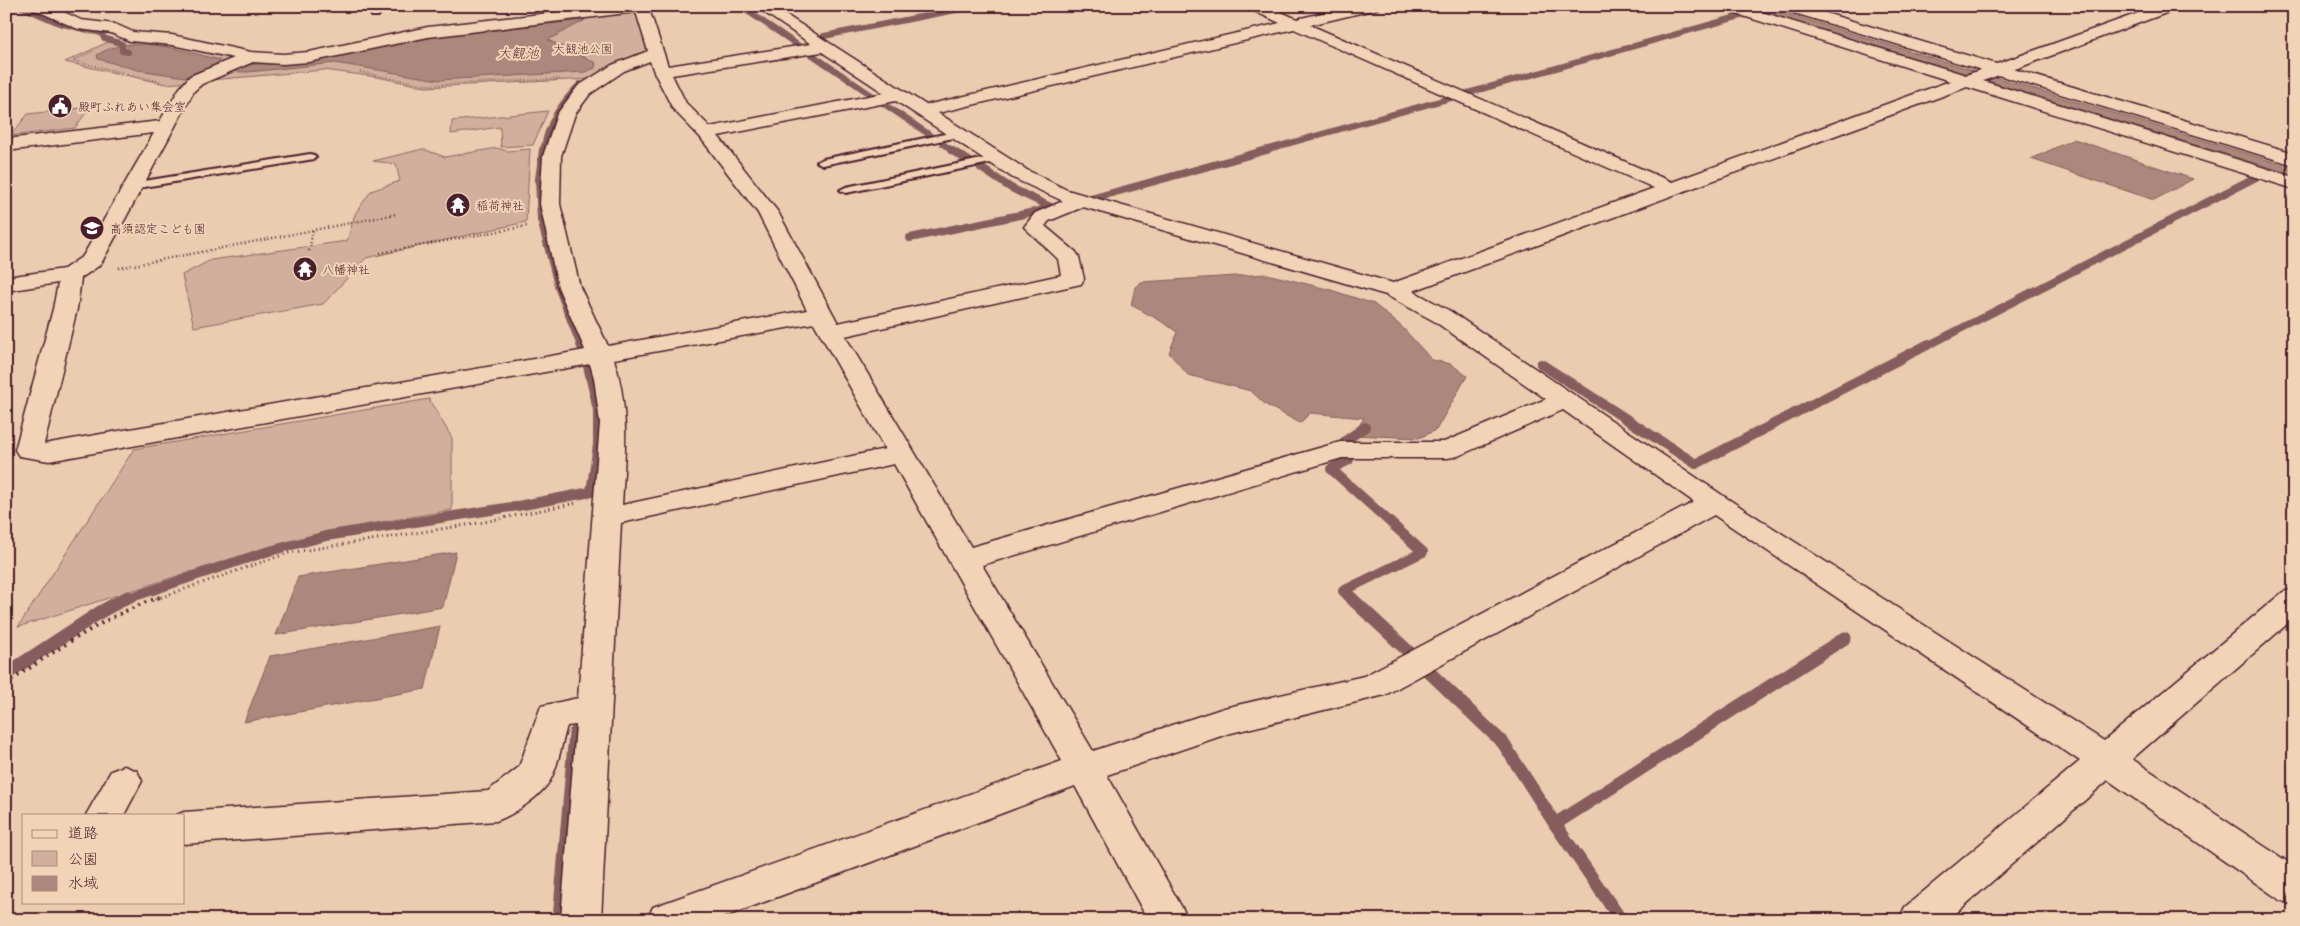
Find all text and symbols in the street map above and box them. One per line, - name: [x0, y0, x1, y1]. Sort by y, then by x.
- park label: 大観池公園: [553, 39, 613, 57]
- water label: 大観池: [497, 42, 540, 63]
- public building icon: 殿町ふれあい集会室: [47, 93, 73, 119]
- place label: 殿町ふれあい集会室: [78, 97, 186, 115]
- temple icon: 稲荷神社: [445, 192, 471, 218]
- place label: 稲荷神社: [476, 196, 524, 214]
- school or university icon: 高須認定こども園: [79, 215, 105, 241]
- place label: 高須認定こども園: [110, 219, 206, 237]
- temple icon: 八幡神社: [292, 256, 318, 282]
- place label: 八幡神社: [322, 260, 370, 278]
- legend: [22, 814, 185, 904]
- text: 道路: [68, 820, 98, 843]
- text: 公園: [68, 846, 98, 869]
- text: 水域: [68, 870, 98, 893]

